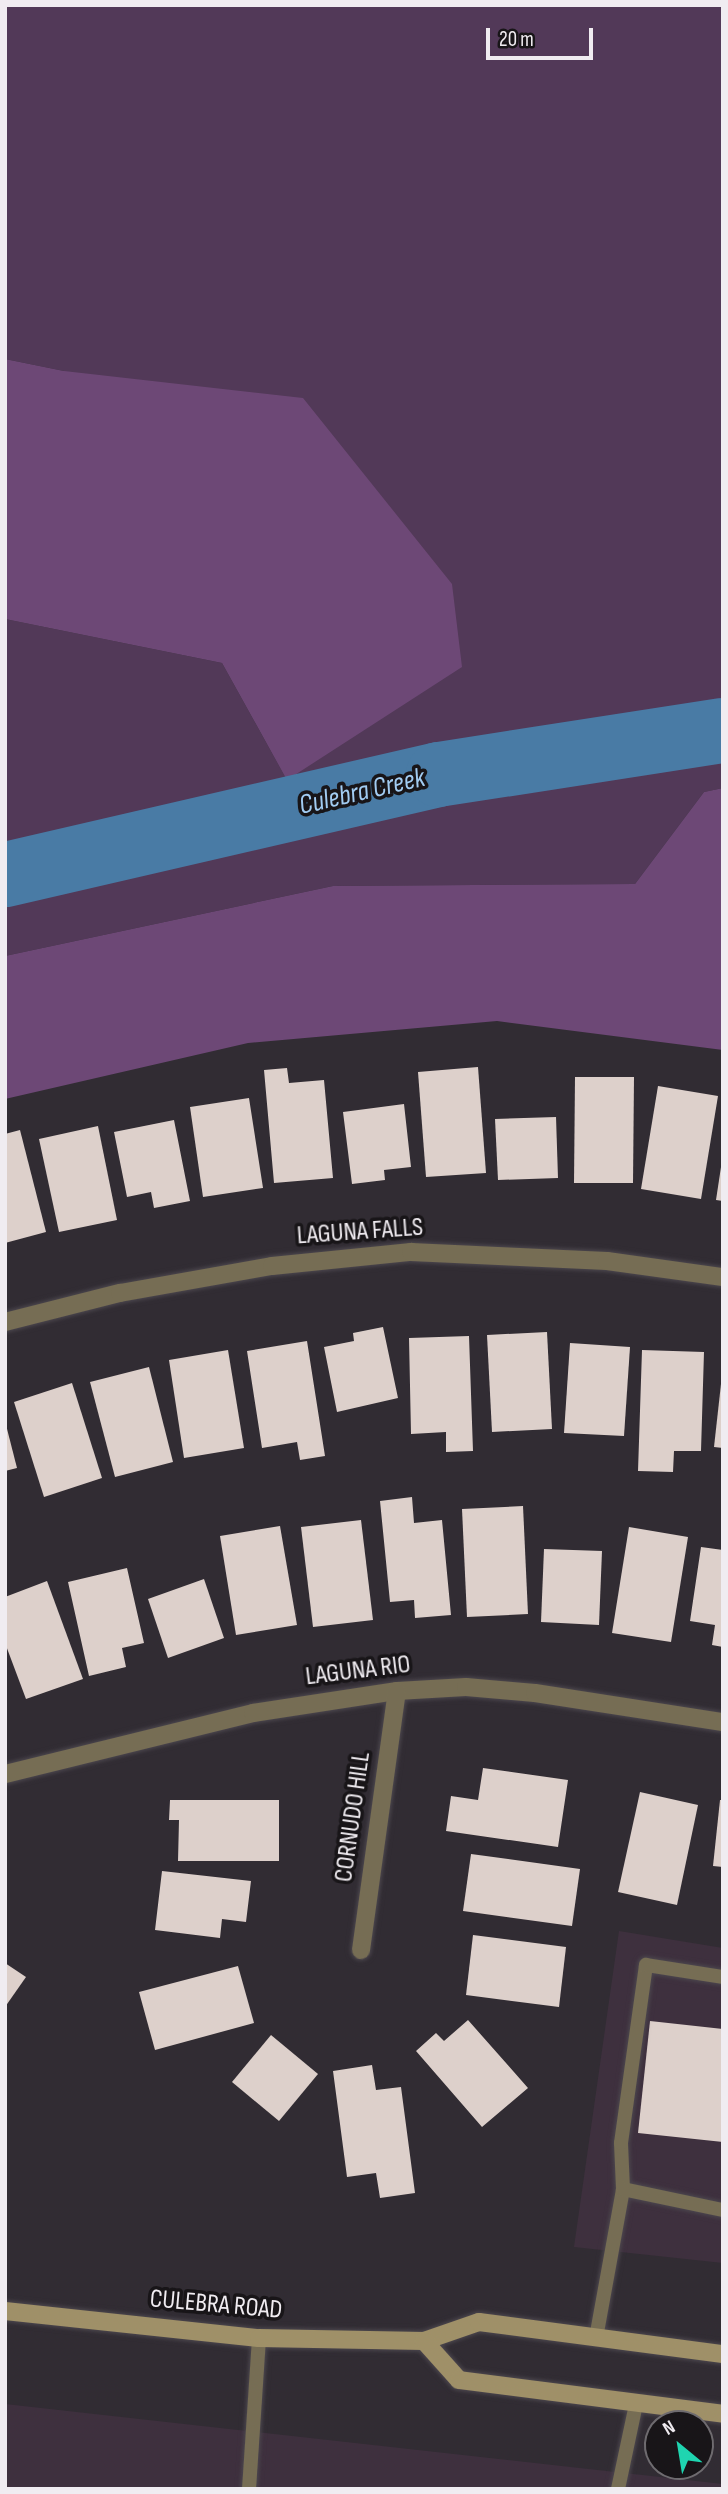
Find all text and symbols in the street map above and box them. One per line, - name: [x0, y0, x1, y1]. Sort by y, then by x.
- scale bar: [490, 14, 597, 58]
- text: 20 m: [499, 27, 534, 52]
- water label: Culebra Creek: [296, 761, 428, 823]
- street label: LAGUNA FALLS: [296, 1212, 424, 1252]
- street label: LAGUNA RIO: [304, 1649, 412, 1693]
- street label: CORNUDO HILL: [328, 1750, 378, 1884]
- street label: CULEBRA ROAD: [148, 2284, 284, 2326]
- north arrow: [644, 2410, 714, 2480]
- text: N: [659, 2416, 679, 2441]

